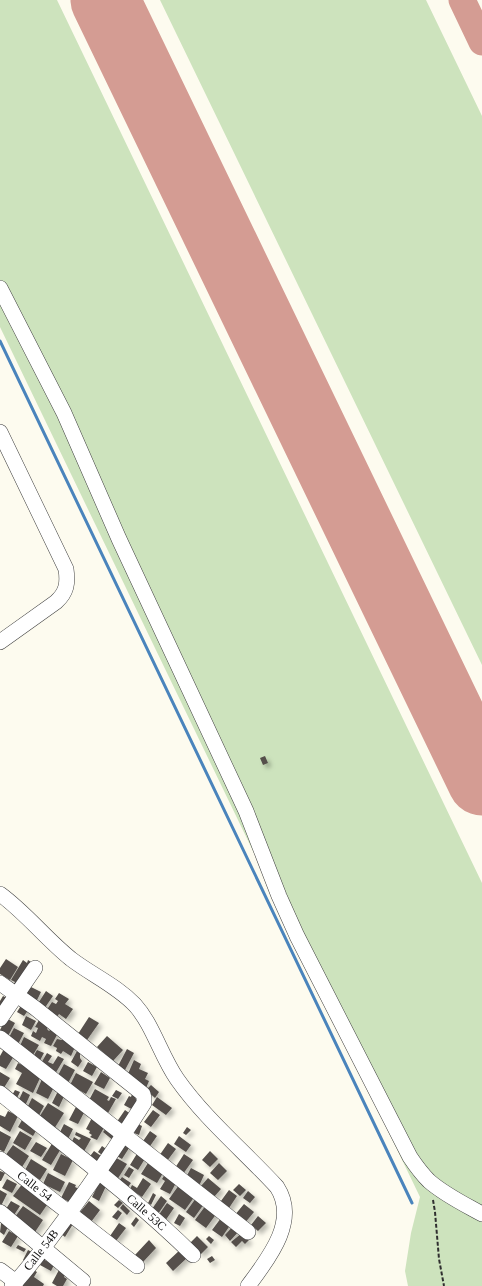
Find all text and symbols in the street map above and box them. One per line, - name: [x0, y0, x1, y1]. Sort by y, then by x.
- street label: Calle 54: [14, 1168, 55, 1204]
- street label: Calle 53C: [124, 1191, 169, 1233]
- street label: Calle 54B: [21, 1227, 61, 1273]

